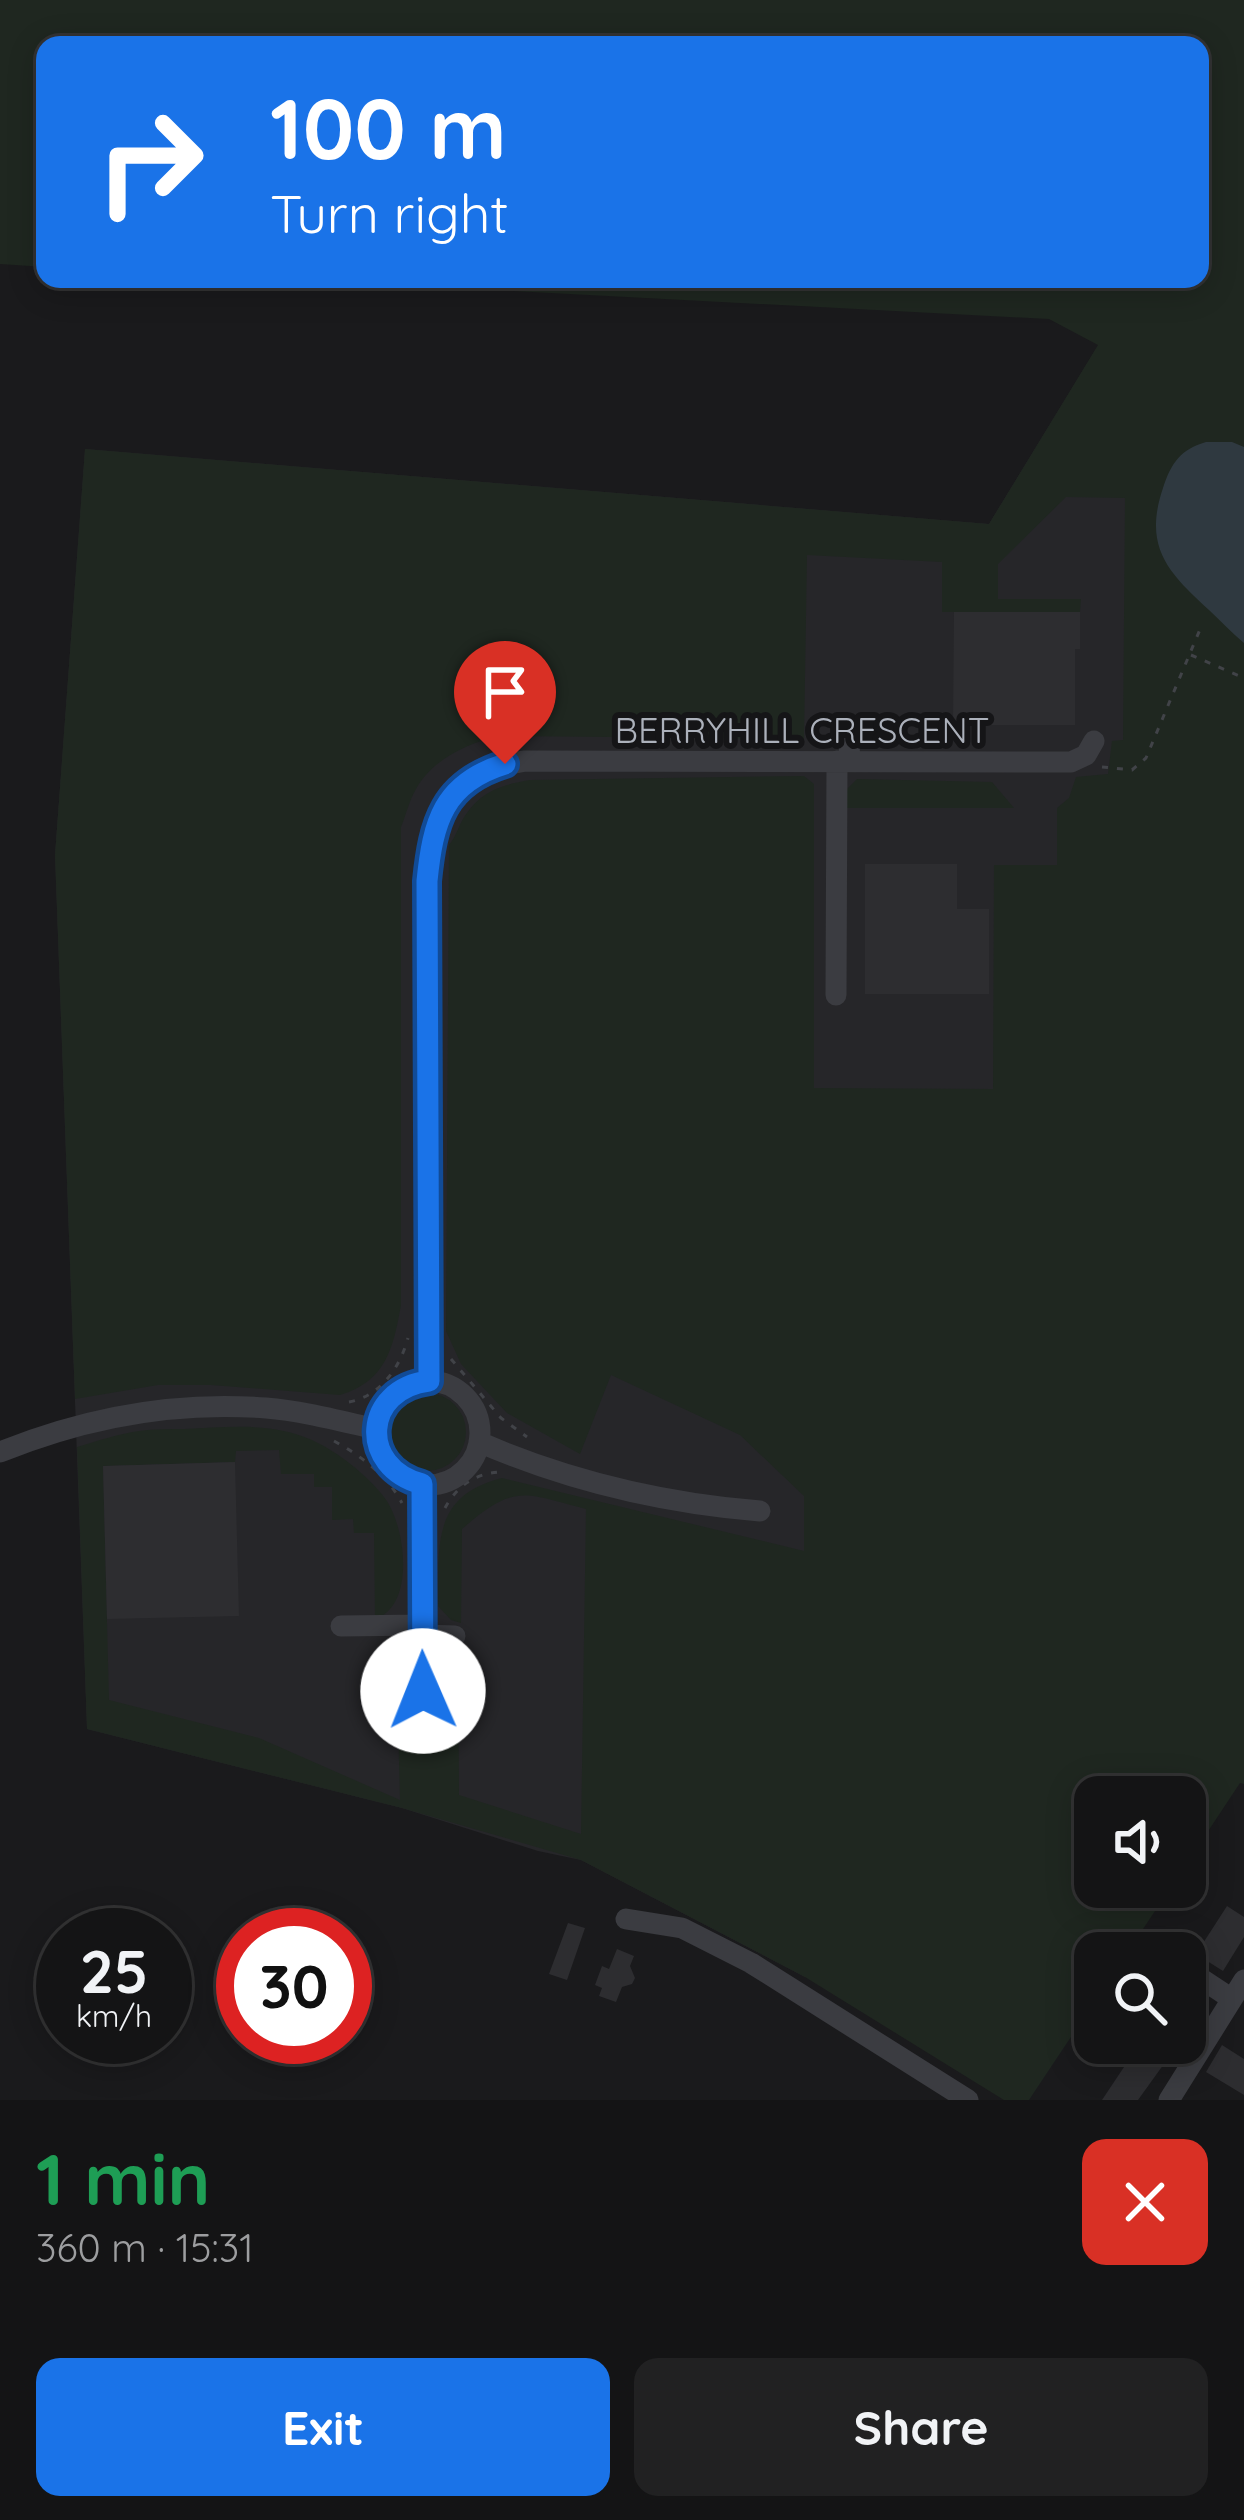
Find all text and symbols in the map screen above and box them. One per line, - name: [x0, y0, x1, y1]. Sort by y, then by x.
- text: 100 m: [270, 75, 507, 180]
- icon: right: [72, 84, 228, 240]
- text: Turn right: [270, 179, 509, 247]
- pin: [454, 641, 556, 764]
- icon: arrive: [472, 659, 538, 725]
- street label: BERRYHILL CRESCENT: [615, 707, 989, 752]
- position arrow: [360, 1628, 486, 1754]
- map controls: [1074, 1776, 1206, 2064]
- button: sound: [1074, 1776, 1206, 1908]
- speed limit sign: 30: [216, 1908, 372, 2064]
- button: search: [1074, 1932, 1206, 2064]
- text: 25: [80, 1933, 148, 2008]
- text: km/h: [76, 1997, 152, 2035]
- text: 1 min: [36, 2133, 210, 2223]
- button: close: [1082, 2139, 1208, 2265]
- text: 360 m · 15:31: [36, 2223, 254, 2272]
- button: Exit: [36, 2358, 610, 2496]
- button: Share: [634, 2358, 1208, 2496]

